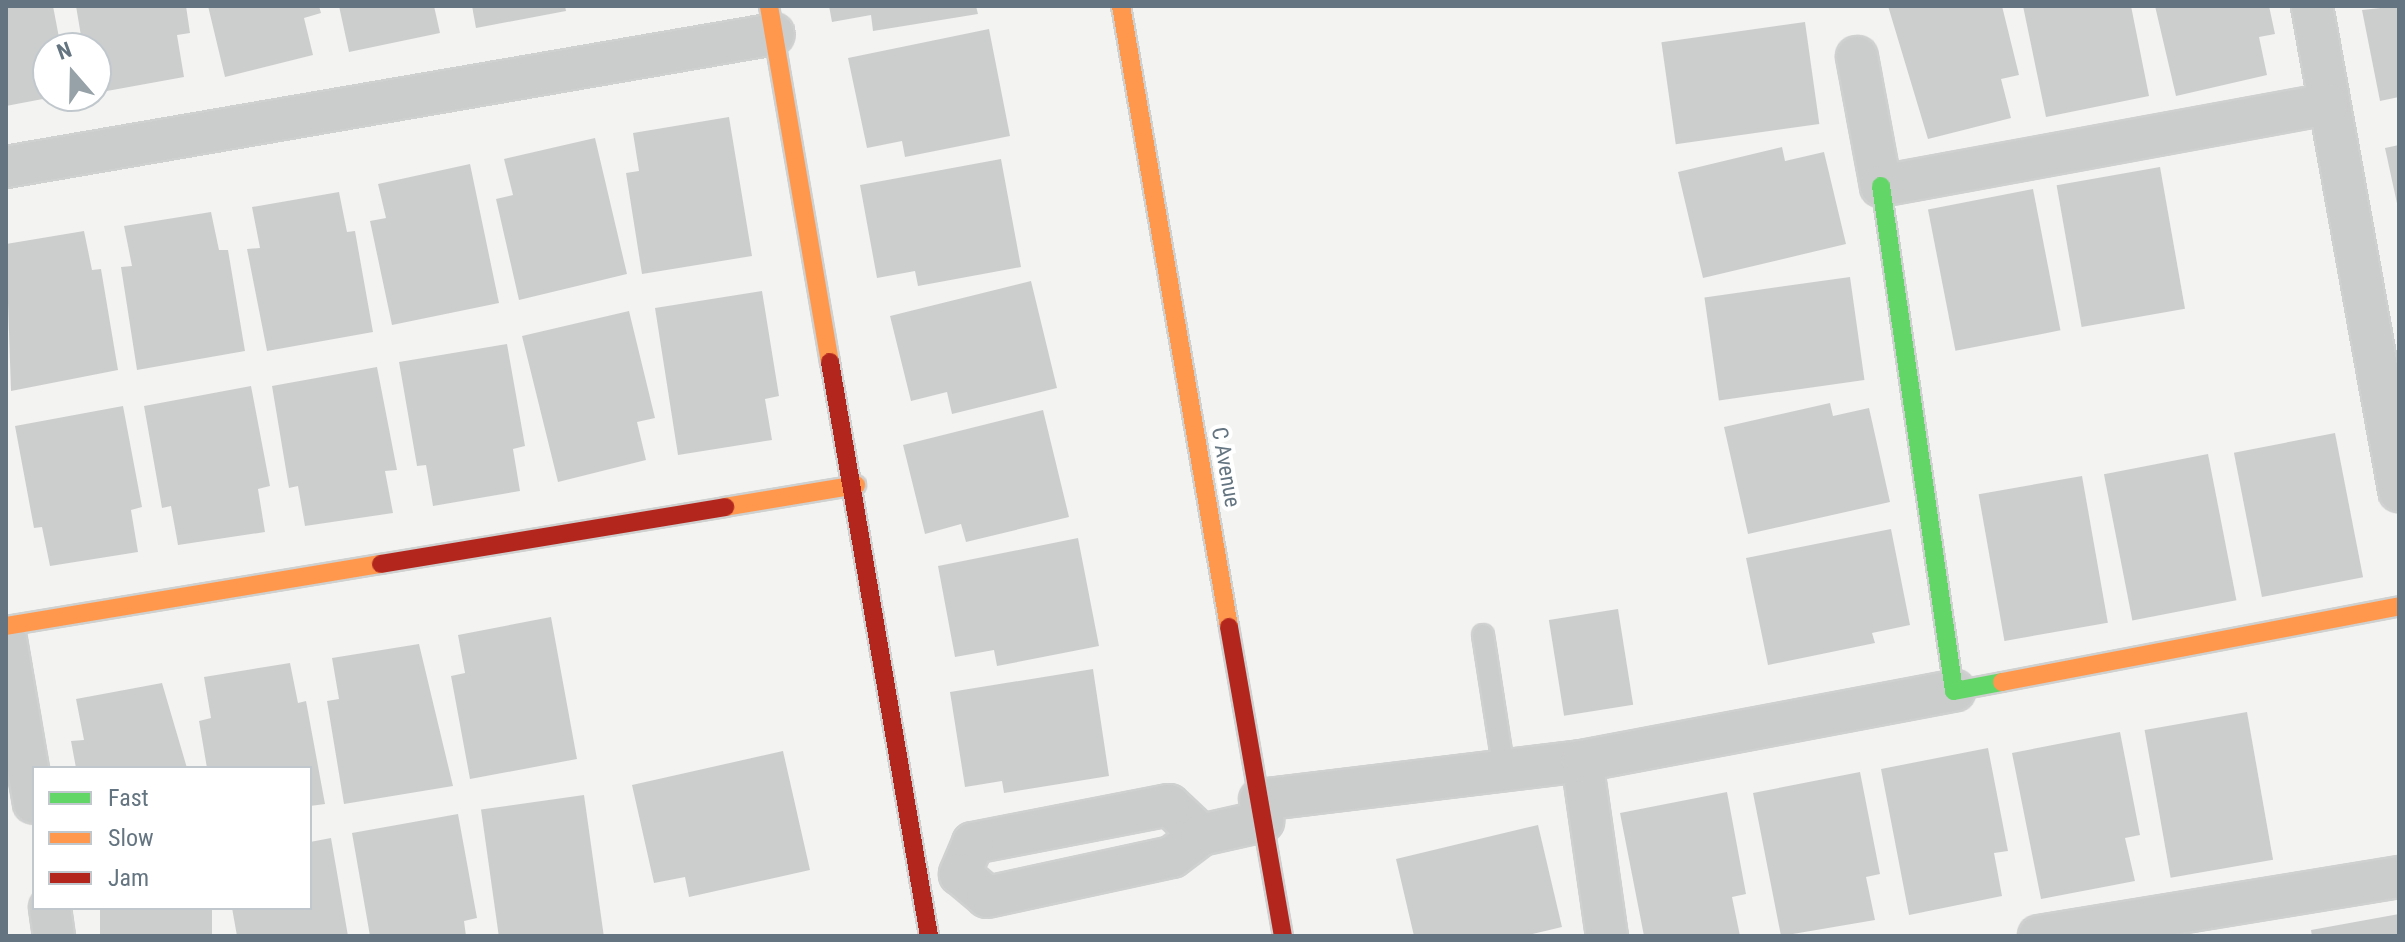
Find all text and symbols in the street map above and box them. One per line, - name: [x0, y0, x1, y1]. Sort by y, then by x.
- north arrow: [32, 32, 112, 112]
- text: N: [54, 37, 75, 65]
- street label: C Avenue: [1206, 425, 1246, 509]
- legend: [32, 766, 312, 910]
- text: Fast: [108, 784, 149, 812]
- text: Slow: [108, 824, 154, 852]
- text: Jam: [108, 864, 149, 892]

